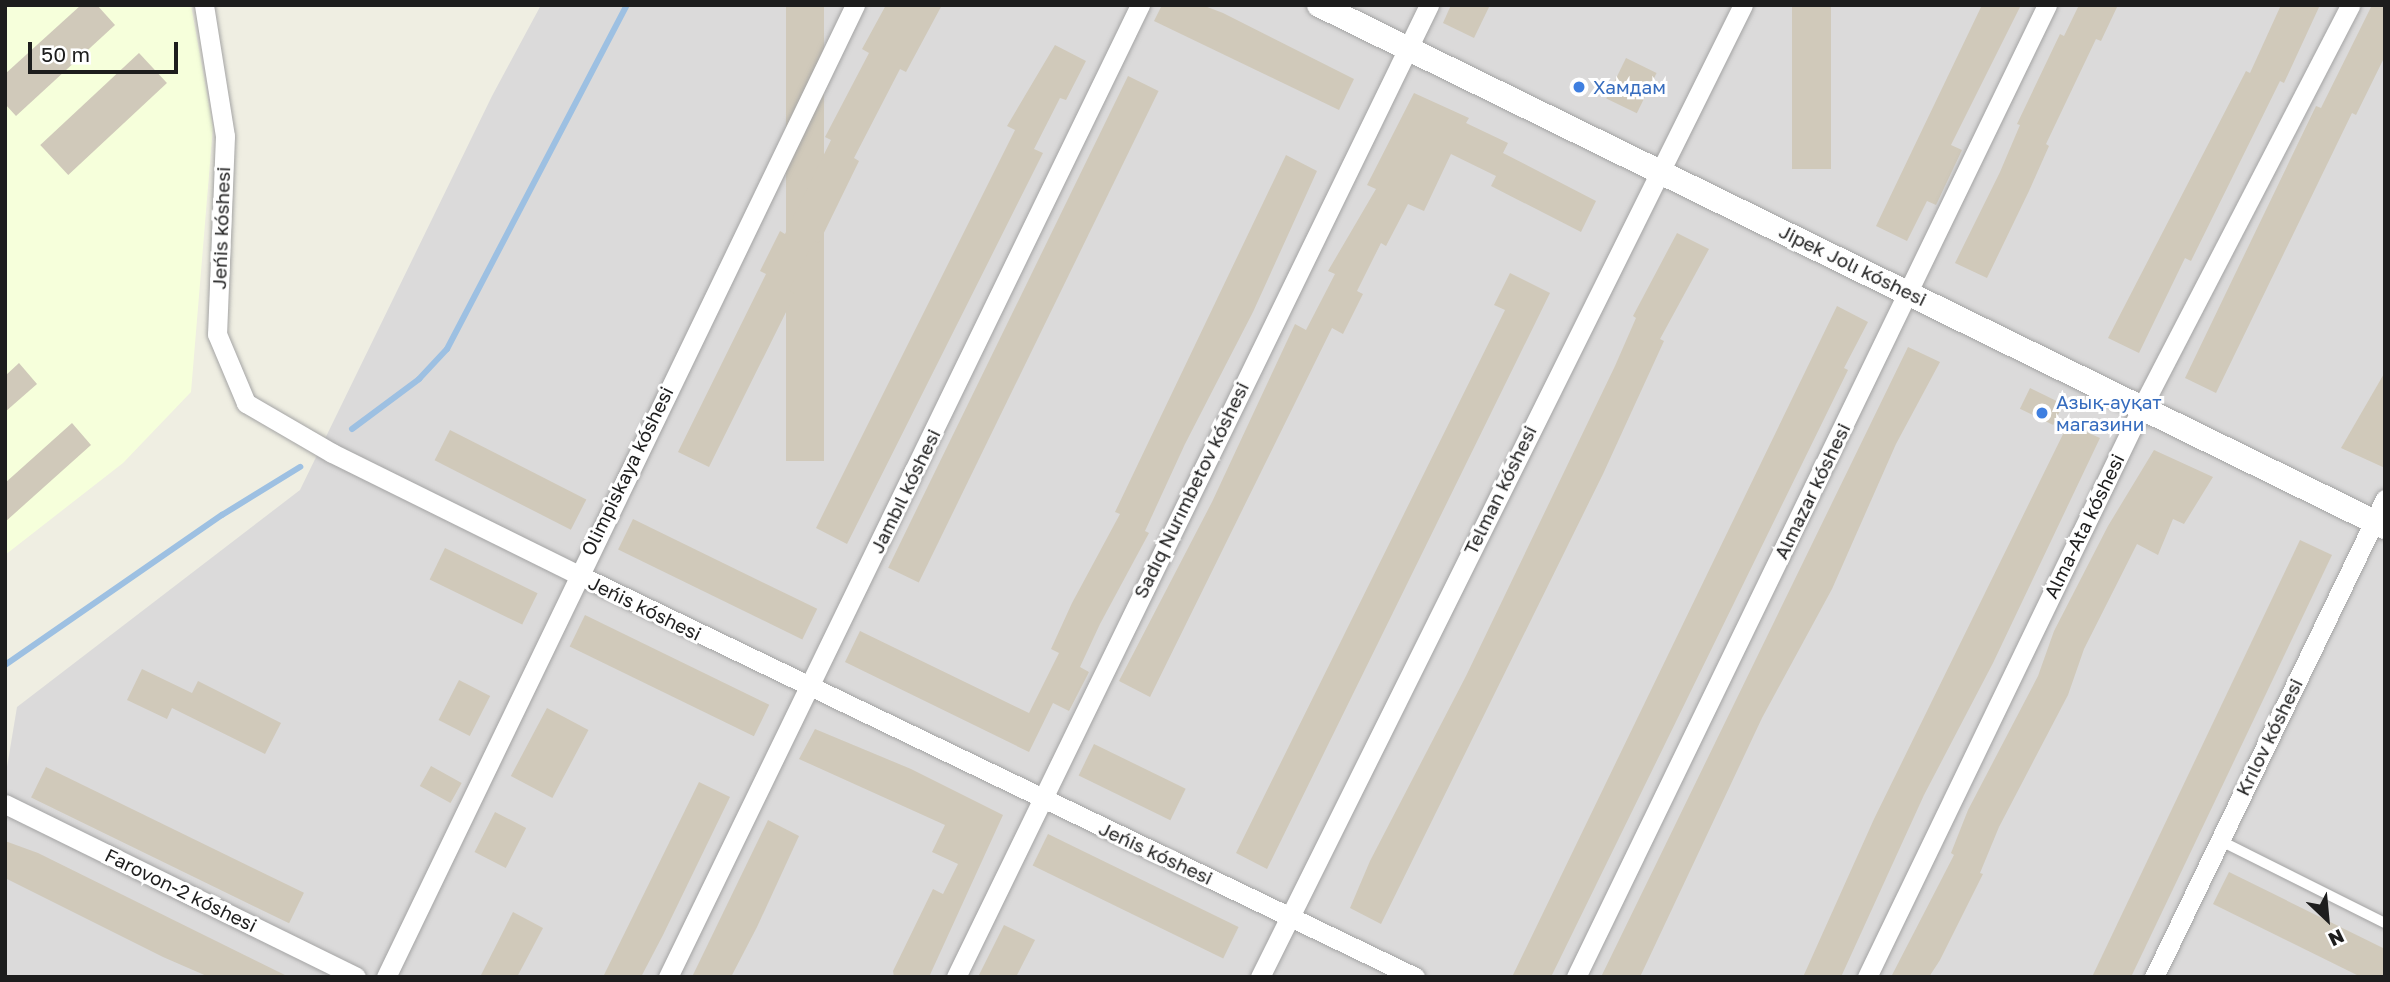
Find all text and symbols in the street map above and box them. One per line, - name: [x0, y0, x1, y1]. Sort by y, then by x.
- scale bar: [32, 28, 182, 72]
- text: 50 m: [41, 41, 90, 67]
- place label: Хамдам: [1593, 76, 1666, 98]
- marker: Хамдам: [1571, 79, 1587, 95]
- street label: Jeńis kóshesi: [207, 166, 235, 290]
- street label: Jipek Jolı kóshesi: [1775, 219, 1931, 311]
- street label: Sadıq Nurımbetov kóshesi: [1129, 378, 1253, 602]
- street label: Olimpiskaya kóshesi: [576, 383, 678, 559]
- place label: Азық-ауқат магазини: [2056, 391, 2162, 435]
- marker: Азық-ауқат магазини: [2034, 405, 2050, 421]
- street label: Almazar kóshesi: [1769, 419, 1855, 563]
- street label: Telman kóshesi: [1459, 422, 1541, 558]
- street label: Jambıl kóshesi: [865, 425, 945, 557]
- street label: Alma-Ata kóshesi: [2039, 450, 2129, 602]
- street label: Jeńis kóshesi: [585, 571, 705, 645]
- street label: Krılov kóshesi: [2231, 675, 2307, 799]
- street label: Jeńis kóshesi: [1096, 817, 1216, 889]
- street label: Farovon-2 kóshesi: [101, 843, 261, 937]
- north arrow: [2292, 884, 2362, 954]
- text: N: [2325, 925, 2348, 952]

